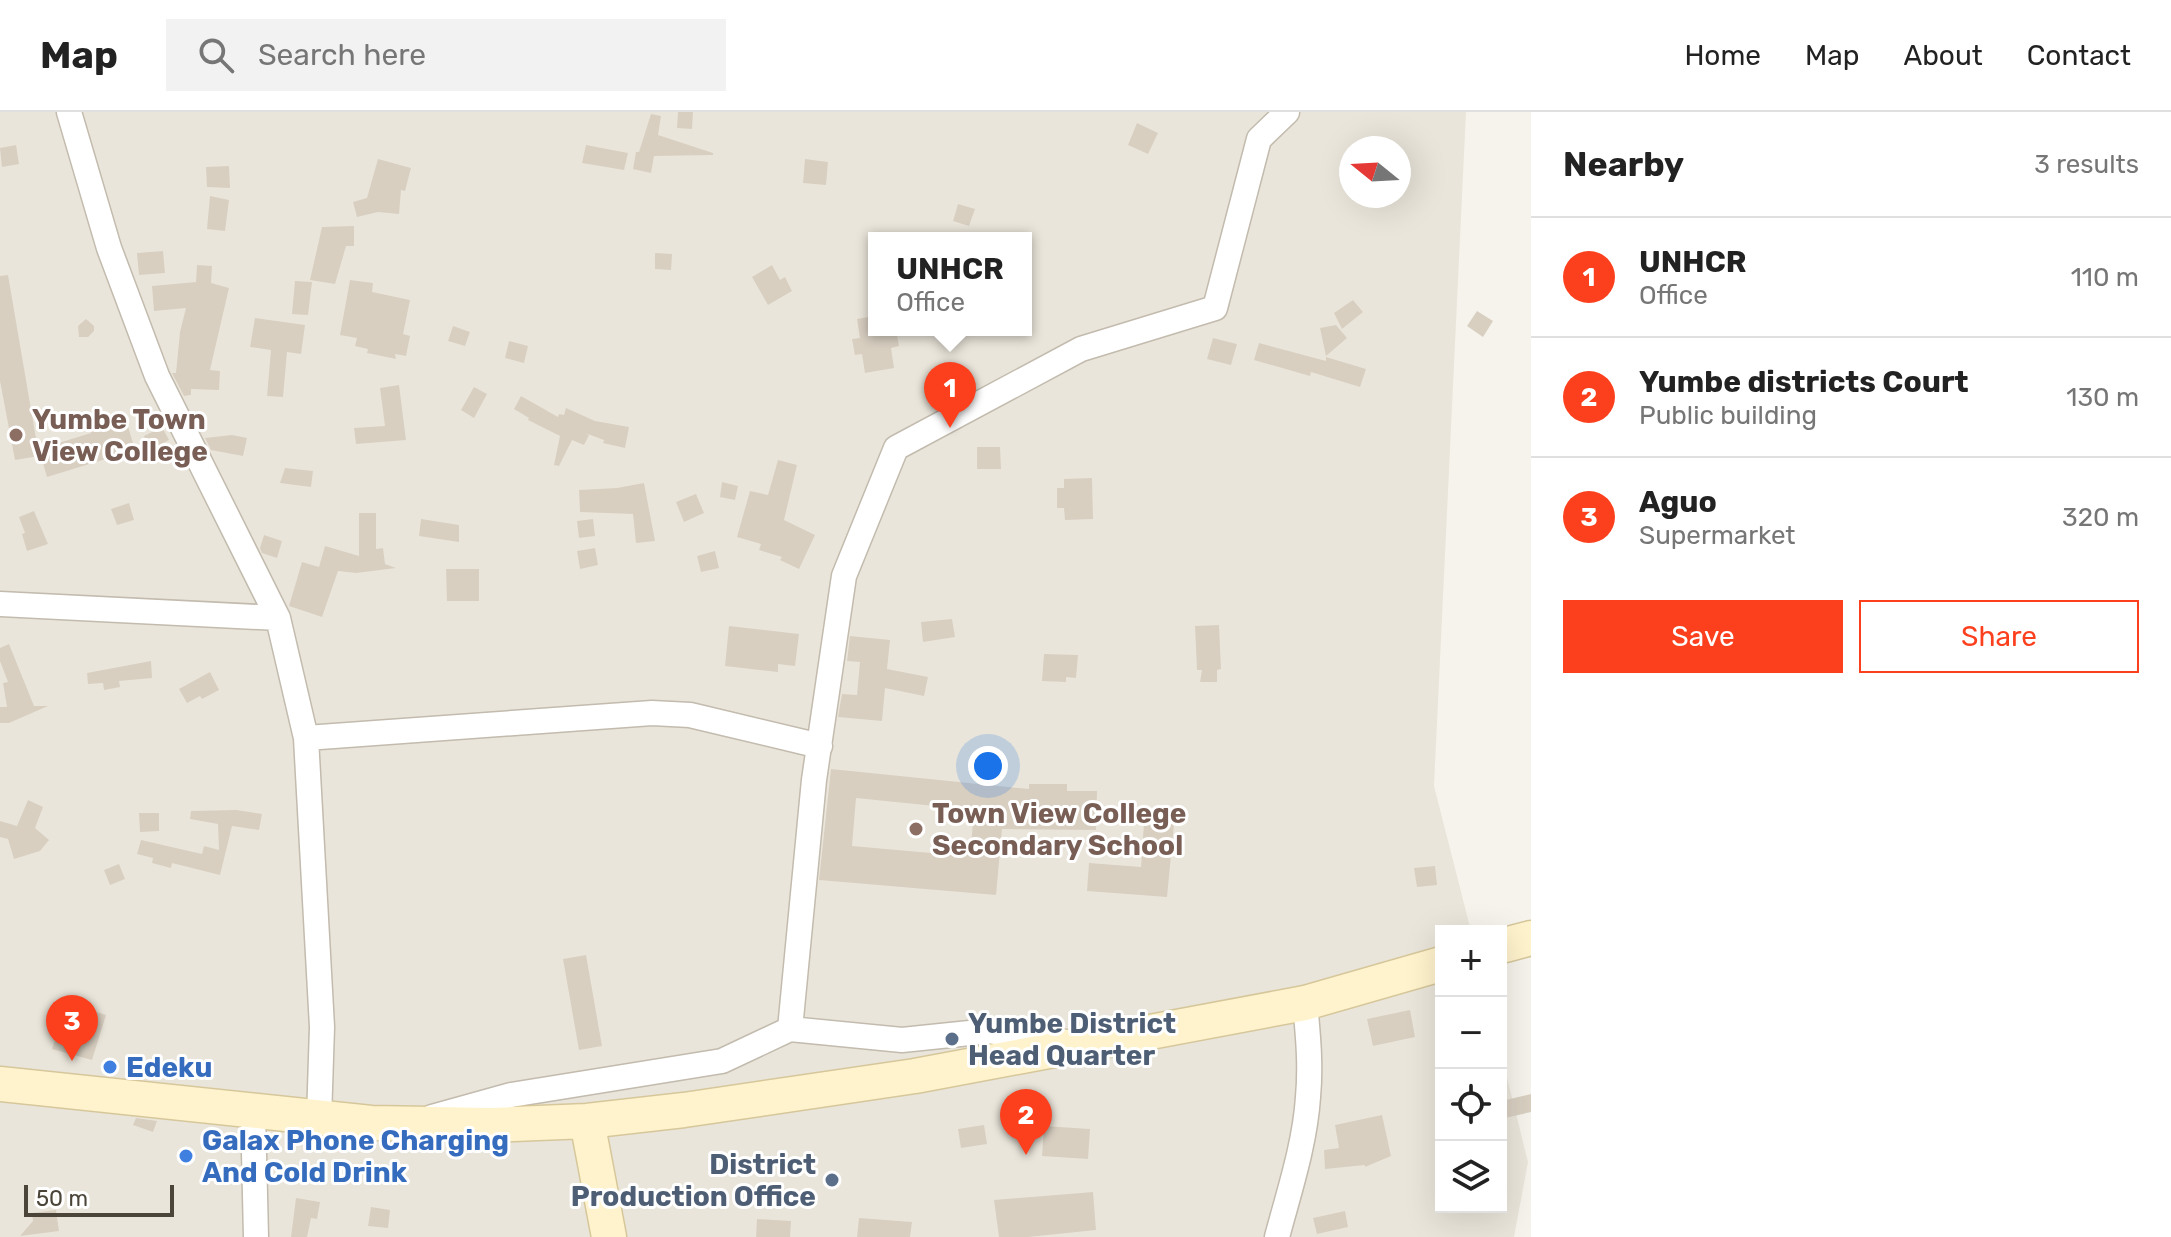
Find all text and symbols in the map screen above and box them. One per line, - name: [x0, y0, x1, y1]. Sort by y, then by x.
- search box: [166, 19, 726, 91]
- text: Map: [40, 32, 118, 78]
- icon: search: [194, 33, 238, 77]
- text: Search here: [258, 37, 426, 73]
- text: Home: [1684, 39, 1761, 72]
- text: Map: [1805, 39, 1859, 72]
- text: About: [1903, 39, 1983, 72]
- text: Contact: [2027, 39, 2131, 72]
- north arrow: [1339, 136, 1411, 208]
- text: Nearby: [1563, 144, 1684, 185]
- text: 3 results: [2034, 149, 2139, 180]
- popup: [868, 232, 1032, 336]
- text: UNHCR: [1639, 244, 1746, 280]
- text: UNHCR: [896, 251, 1004, 287]
- text: 1: [1583, 262, 1595, 293]
- text: 110 m: [2071, 262, 2139, 293]
- text: Office: [1639, 280, 1708, 311]
- text: Office: [896, 287, 965, 318]
- pin: 1: [924, 362, 976, 428]
- text: Yumbe districts Court: [1639, 364, 1969, 400]
- text: 2: [1581, 382, 1597, 413]
- text: 130 m: [2066, 382, 2139, 413]
- text: Public building: [1639, 400, 1817, 431]
- place label: Yumbe Town View College: [32, 403, 208, 468]
- marker: Yumbe Town View College: [7, 426, 25, 444]
- text: Aguo: [1639, 484, 1717, 520]
- text: 3: [1580, 502, 1598, 533]
- text: 320 m: [2062, 502, 2139, 533]
- text: Supermarket: [1639, 520, 1796, 551]
- button: Save: [1563, 600, 1843, 673]
- button: Share: [1859, 600, 2139, 673]
- your location: [968, 746, 1008, 786]
- place label: Town View College Secondary School: [932, 797, 1186, 862]
- marker: Town View College Secondary School: [907, 820, 925, 838]
- map controls: [1435, 925, 1507, 1213]
- button: +: [1435, 925, 1507, 997]
- pin: 3: [46, 995, 98, 1061]
- button: −: [1435, 997, 1507, 1069]
- place label: Yumbe District Head Quarter: [968, 1007, 1176, 1072]
- marker: Yumbe District Head Quarter: [943, 1030, 961, 1048]
- place label: Edeku: [126, 1051, 212, 1084]
- marker: Edeku: [101, 1058, 119, 1076]
- button: locate: [1435, 1069, 1507, 1141]
- pin: 2: [1000, 1089, 1052, 1155]
- place label: Galax Phone Charging And Cold Drink: [202, 1124, 509, 1189]
- button: layers: [1435, 1141, 1507, 1213]
- marker: Galax Phone Charging And Cold Drink: [177, 1147, 195, 1165]
- place label: District Production Office: [571, 1148, 816, 1213]
- marker: District Production Office: [823, 1171, 841, 1189]
- scale bar: [24, 1181, 174, 1217]
- text: 50 m: [36, 1185, 88, 1212]

